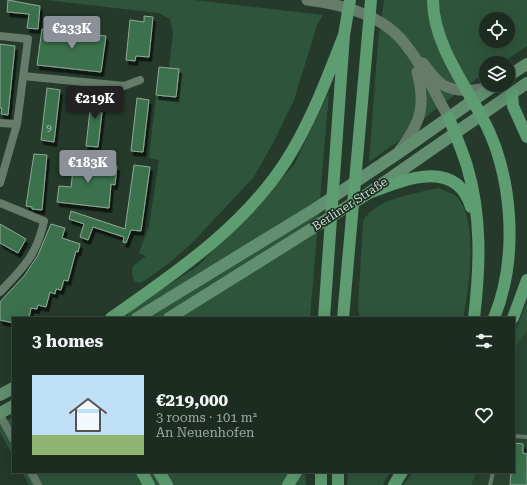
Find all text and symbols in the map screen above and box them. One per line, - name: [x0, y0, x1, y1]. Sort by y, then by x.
- map controls: [479, 12, 515, 92]
- button: locate: [479, 12, 515, 48]
- pin: €233K: [44, 16, 100, 50]
- text: €233K: [52, 21, 92, 36]
- button: layers: [479, 56, 515, 92]
- pin: €219K: [67, 86, 123, 120]
- text: €219K: [75, 91, 115, 106]
- house number: 9: [46, 122, 52, 133]
- pin: €183K: [60, 150, 116, 184]
- text: €183K: [68, 155, 108, 170]
- street label: Berliner Straße: [310, 174, 391, 233]
- icon: filters: [473, 330, 495, 352]
- text: 3 homes: [32, 331, 103, 351]
- text: €219,000: [156, 390, 228, 410]
- icon: home: [64, 391, 112, 439]
- icon: heart: [473, 404, 495, 426]
- text: 3 rooms · 101 m²: [156, 410, 257, 425]
- text: An Neuenhofen: [156, 425, 254, 440]

